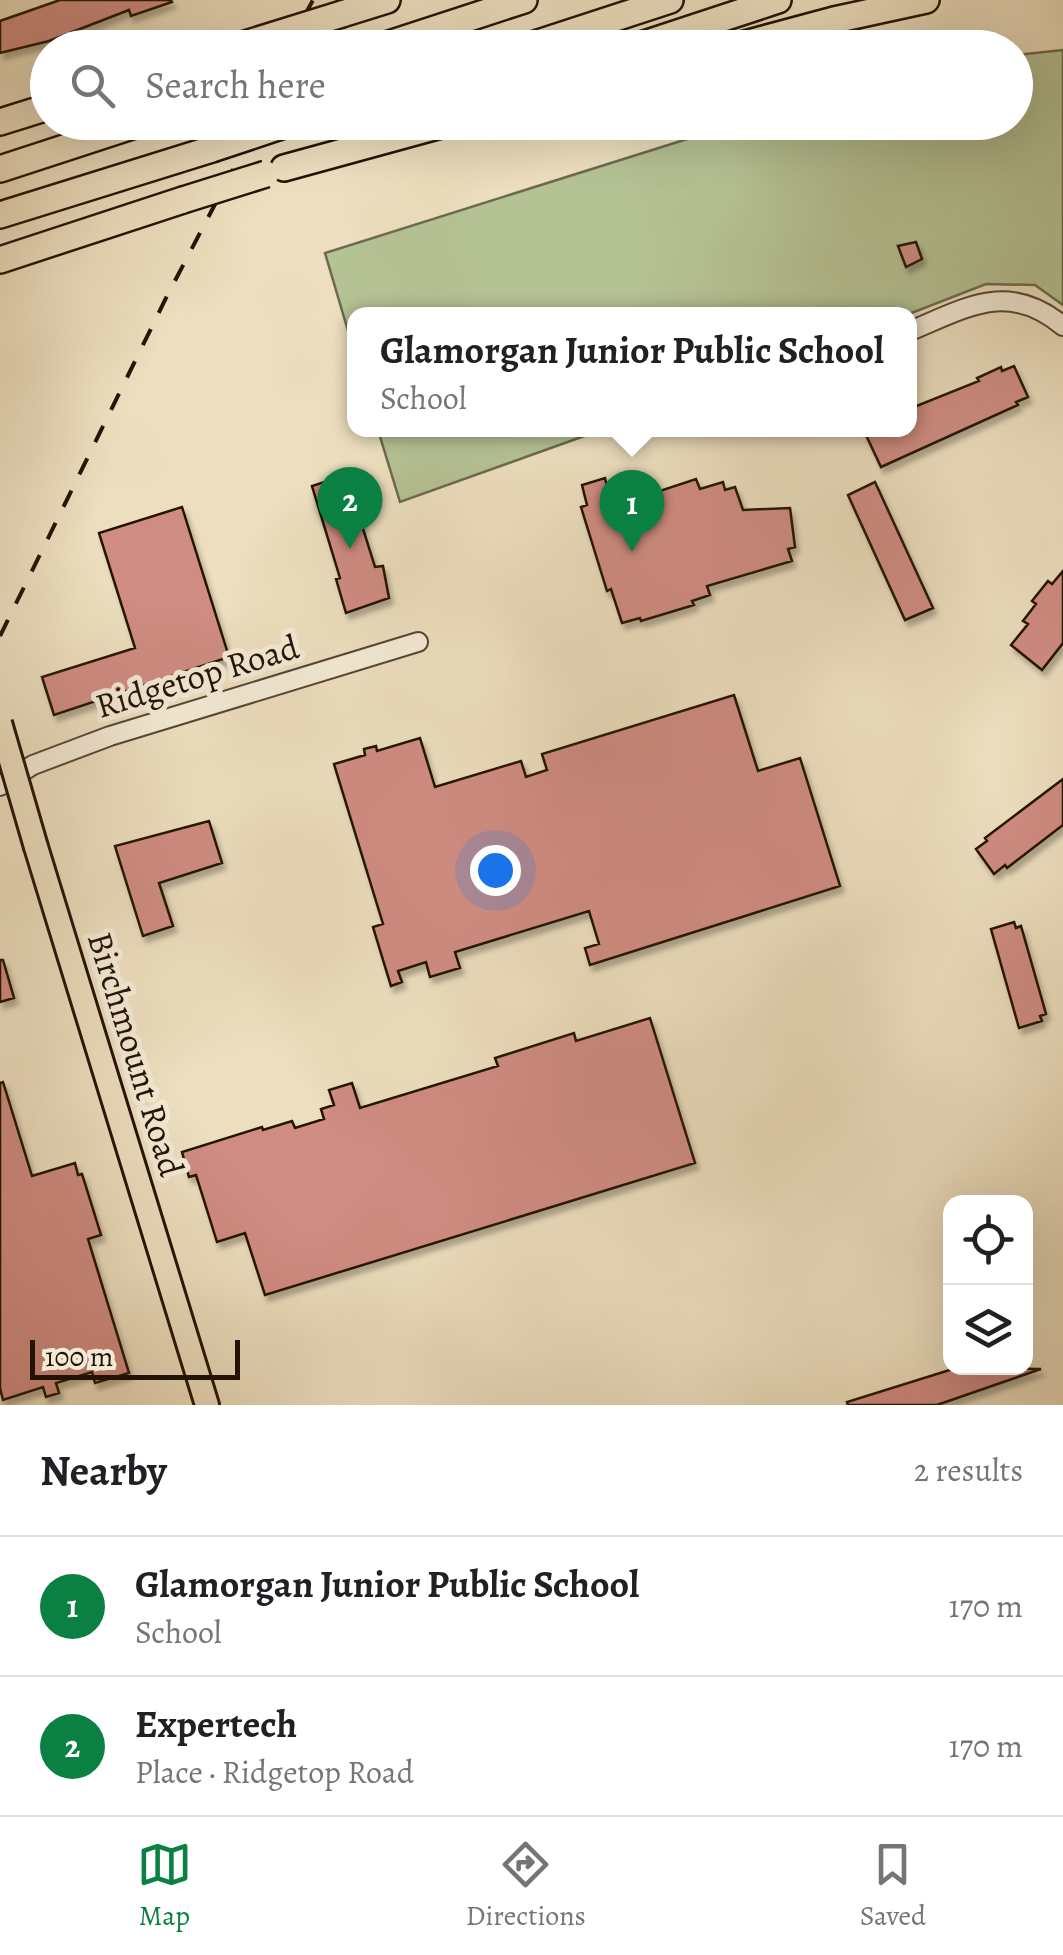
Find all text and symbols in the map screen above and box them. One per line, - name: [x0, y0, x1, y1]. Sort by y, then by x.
- search box: [30, 30, 1033, 140]
- icon: search: [65, 58, 120, 113]
- text: Search here: [145, 59, 326, 111]
- popup: [347, 307, 917, 437]
- text: Glamorgan Junior Public School: [380, 324, 884, 376]
- text: School: [380, 376, 467, 420]
- pin: 2: [318, 466, 382, 549]
- pin: 1: [600, 470, 664, 552]
- street label: Ridgetop Road: [89, 622, 305, 730]
- your location: [470, 845, 521, 896]
- street label: Birchmount Road: [76, 926, 196, 1182]
- map controls: [943, 1195, 1033, 1375]
- button: locate: [943, 1195, 1033, 1285]
- button: layers: [943, 1285, 1033, 1375]
- scale bar: [30, 1335, 240, 1380]
- text: 100 m: [45, 1338, 113, 1376]
- text: Nearby: [40, 1442, 167, 1499]
- text: 2 results: [914, 1448, 1023, 1492]
- text: Glamorgan Junior Public School: [135, 1558, 639, 1610]
- text: 1: [67, 1584, 78, 1628]
- text: 170 m: [949, 1584, 1023, 1628]
- text: School: [135, 1610, 222, 1654]
- text: Expertech: [135, 1698, 297, 1750]
- text: 2: [65, 1724, 80, 1768]
- text: 170 m: [949, 1724, 1023, 1768]
- text: Place · Ridgetop Road: [135, 1750, 414, 1794]
- tab: Map: [137, 1837, 192, 1935]
- tab: Directions: [466, 1837, 586, 1935]
- tab: Saved: [860, 1837, 926, 1935]

